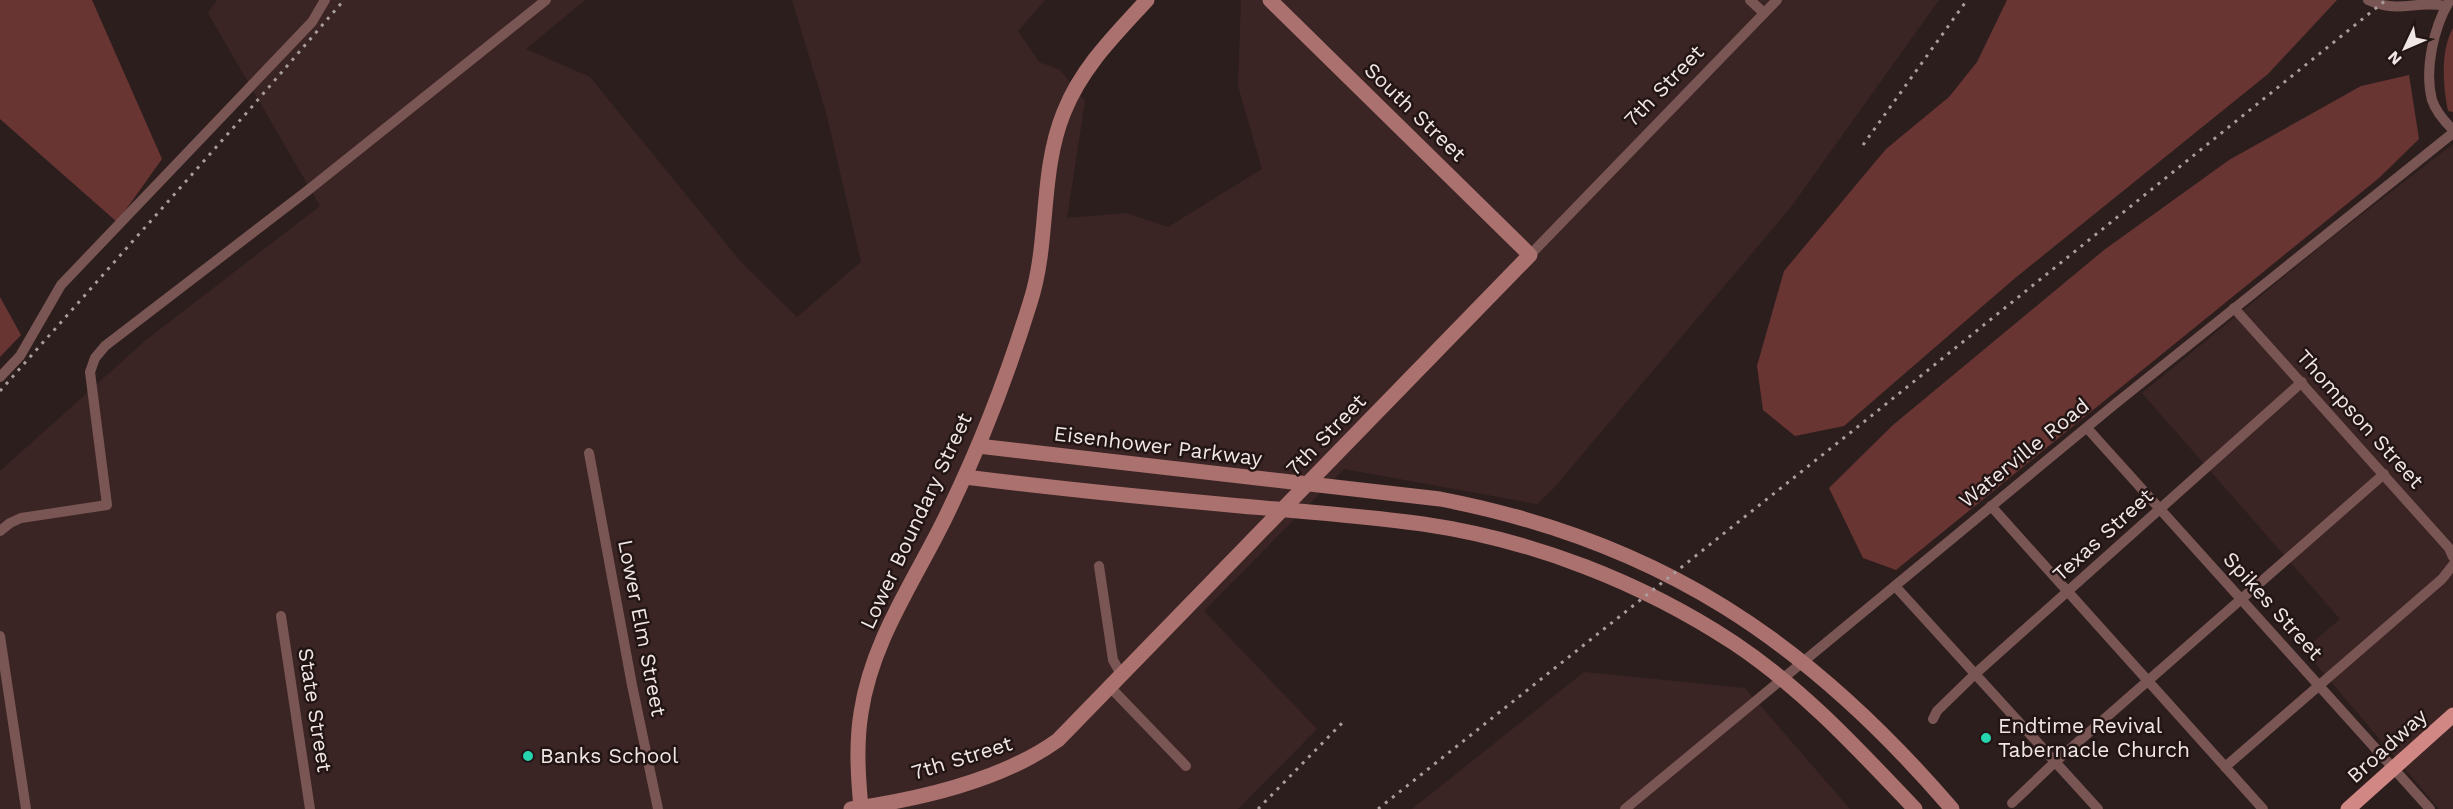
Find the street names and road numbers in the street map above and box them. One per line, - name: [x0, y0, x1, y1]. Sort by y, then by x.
- street label: 7th Street: [1619, 39, 1709, 132]
- street label: South Street: [1359, 57, 1471, 166]
- street label: Thompson Street: [2291, 344, 2429, 493]
- street label: 7th Street: [1281, 388, 1371, 481]
- street label: Waterville Road: [1954, 392, 2094, 513]
- street label: Lower Boundary Street: [854, 409, 977, 633]
- street label: Eisenhower Parkway: [1053, 420, 1264, 471]
- street label: Texas Street: [2047, 483, 2158, 586]
- street label: Lower Elm Street: [613, 538, 672, 718]
- street label: Spikes Street: [2218, 546, 2329, 665]
- street label: State Street: [293, 646, 338, 774]
- street label: Broadway: [2341, 703, 2432, 788]
- street label: 7th Street: [908, 730, 1015, 785]

